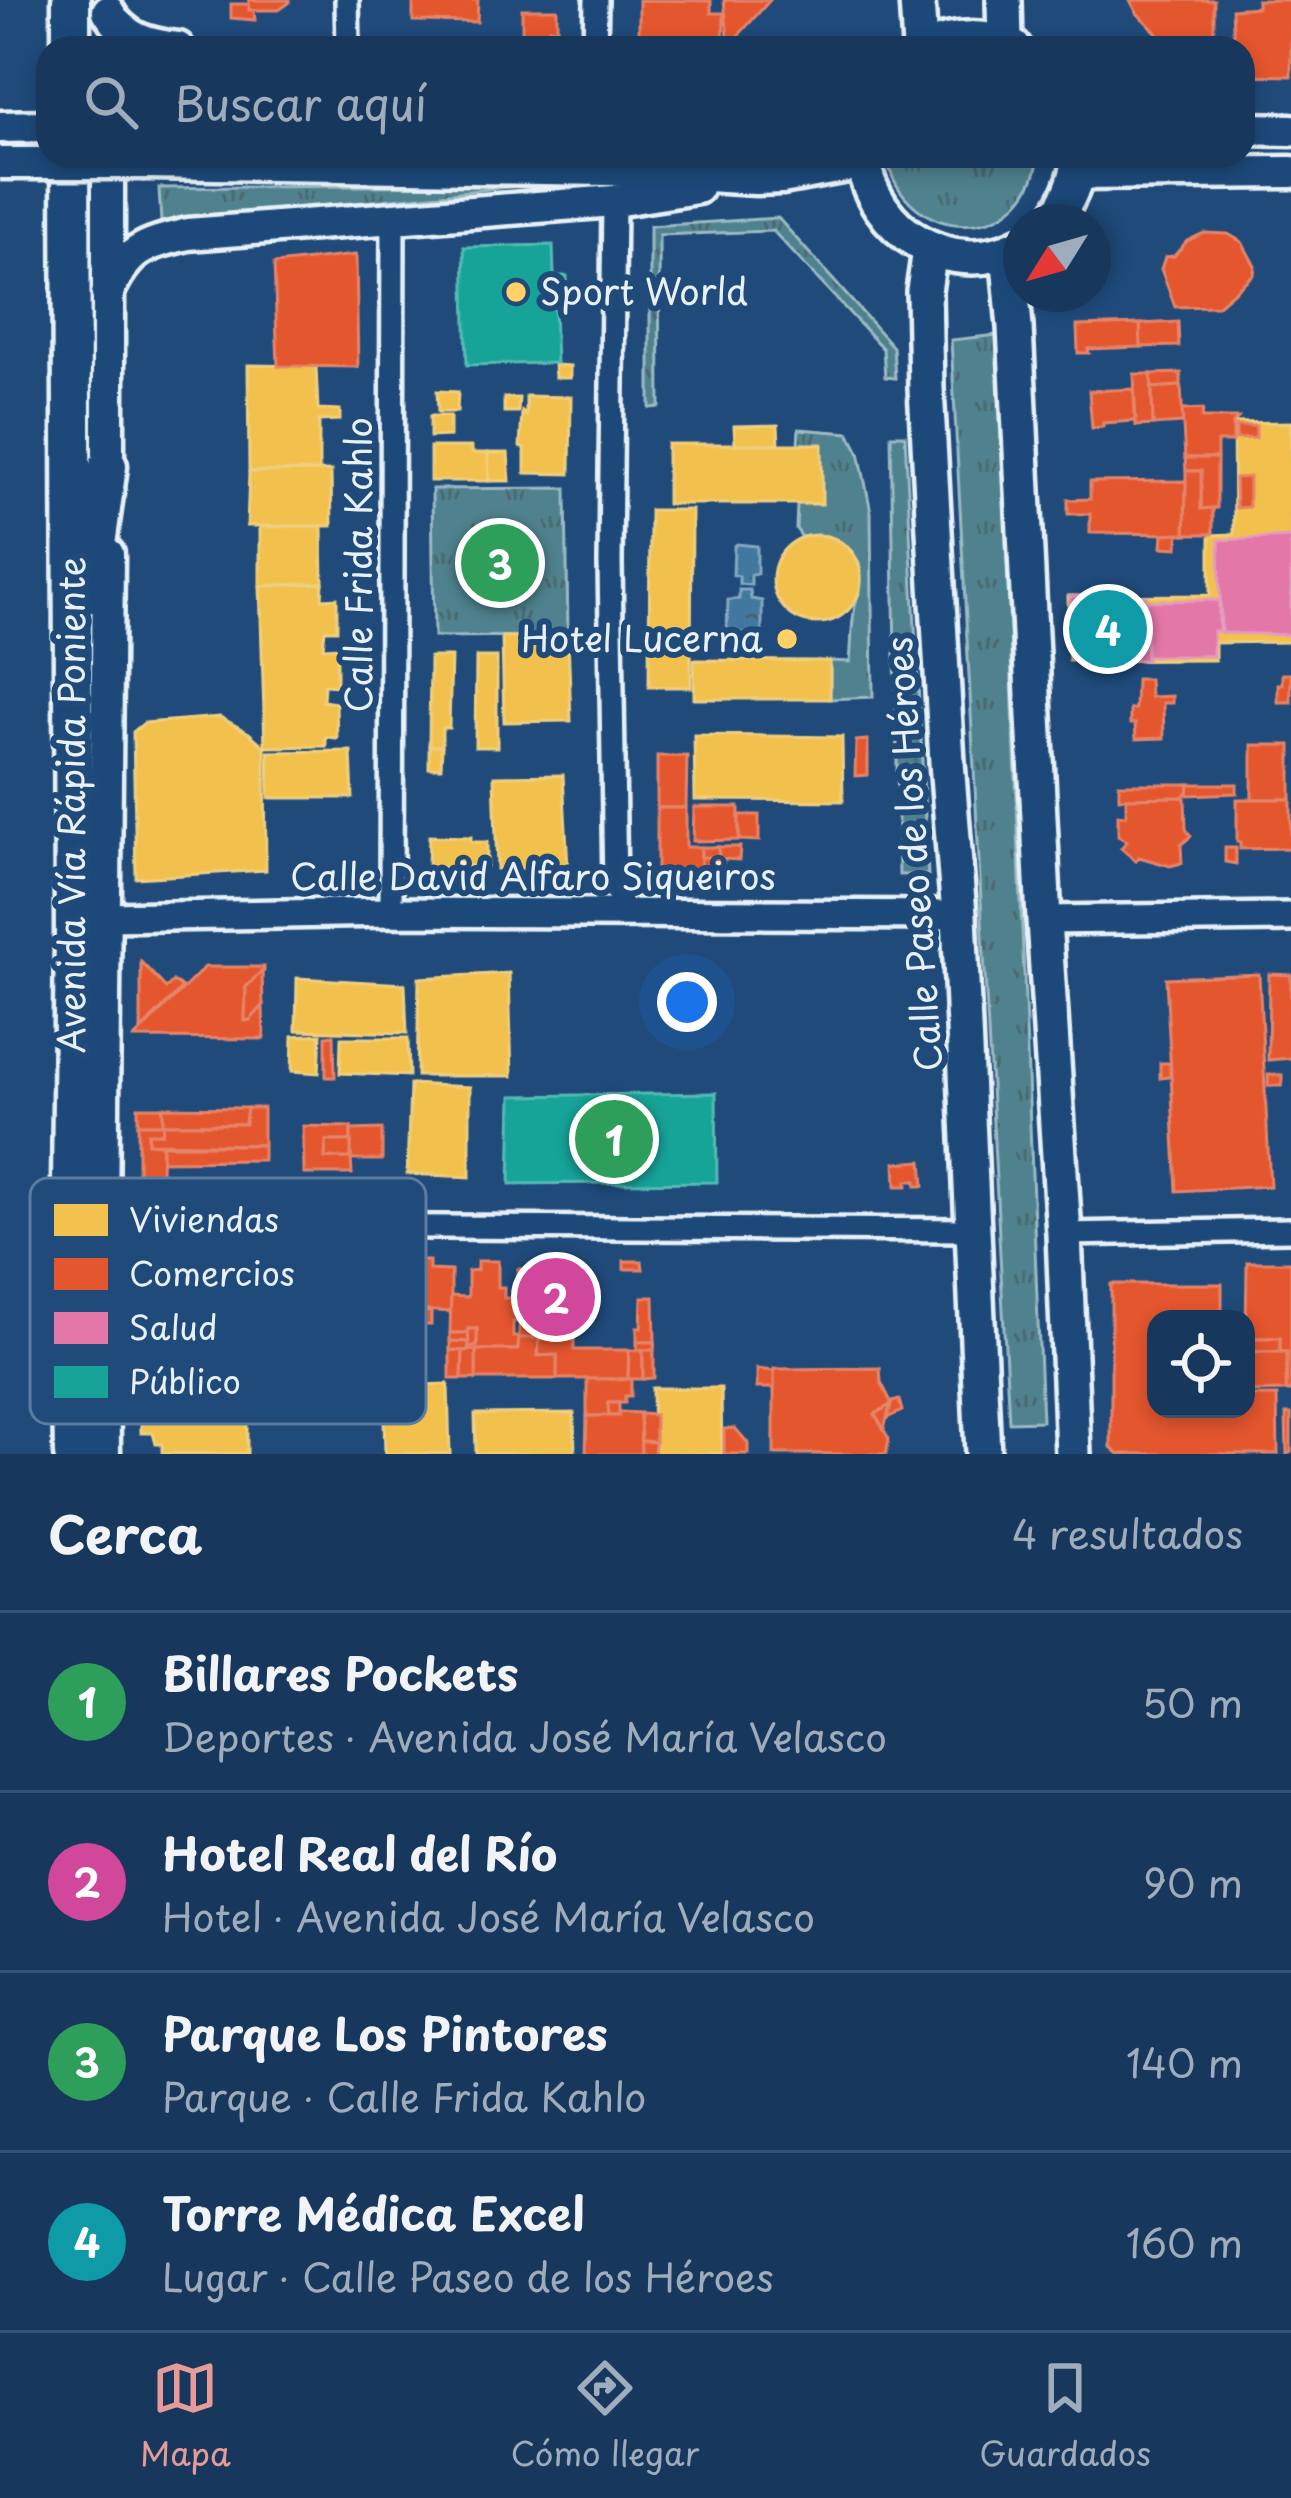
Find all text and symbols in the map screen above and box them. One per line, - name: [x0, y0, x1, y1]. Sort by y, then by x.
- search box: [36, 36, 1255, 168]
- text: Buscar aquí: [174, 68, 427, 136]
- icon: search: [78, 69, 144, 135]
- north arrow: [1003, 204, 1111, 312]
- place label: Sport World: [540, 263, 748, 317]
- marker: Sport World: [503, 279, 529, 305]
- street label: Calle Frida Kahlo: [330, 417, 384, 713]
- pin: 3: [461, 518, 539, 608]
- street label: Avenida Vía Rápida Poniente: [43, 557, 97, 1053]
- pin: 4: [1069, 584, 1147, 674]
- place label: Hotel Lucerna: [521, 610, 763, 664]
- marker: Hotel Lucerna: [774, 626, 800, 652]
- street label: Calle Paseo de los Héroes: [870, 635, 954, 1073]
- street label: Calle David Alfaro Siqueiros: [290, 848, 776, 902]
- your location: [657, 972, 717, 1032]
- pin: 1: [575, 1094, 653, 1184]
- legend: [30, 1178, 426, 1424]
- text: Viviendas: [129, 1193, 279, 1243]
- text: Comercios: [129, 1247, 295, 1297]
- pin: 2: [517, 1252, 595, 1342]
- text: Salud: [129, 1301, 217, 1351]
- map controls: [1147, 1310, 1255, 1418]
- button: locate: [1147, 1310, 1255, 1418]
- text: Público: [129, 1355, 241, 1405]
- text: Cerca: [48, 1494, 202, 1571]
- text: 4 resultados: [1012, 1503, 1243, 1562]
- text: Billares Pockets: [162, 1638, 519, 1706]
- text: 1: [78, 1672, 96, 1731]
- text: 50 m: [1142, 1672, 1243, 1731]
- text: Deportes · Avenida José María Velasco: [162, 1706, 887, 1765]
- text: Hotel Real del Río: [162, 1818, 558, 1886]
- text: 2: [73, 1852, 101, 1911]
- text: 90 m: [1143, 1852, 1243, 1911]
- text: Hotel · Avenida José María Velasco: [162, 1886, 815, 1945]
- text: Parque Los Pintores: [162, 1998, 608, 2066]
- text: 3: [74, 2032, 100, 2091]
- text: 140 m: [1126, 2032, 1243, 2091]
- text: Parque · Calle Frida Kahlo: [162, 2066, 646, 2125]
- text: Torre Médica Excel: [162, 2178, 584, 2246]
- text: 4: [74, 2212, 100, 2271]
- text: 160 m: [1126, 2212, 1243, 2271]
- text: Lugar · Calle Paseo de los Héroes: [162, 2246, 774, 2305]
- tab: Mapa: [140, 2355, 231, 2477]
- tab: Cómo llegar: [511, 2355, 699, 2477]
- tab: Guardados: [979, 2355, 1151, 2477]

